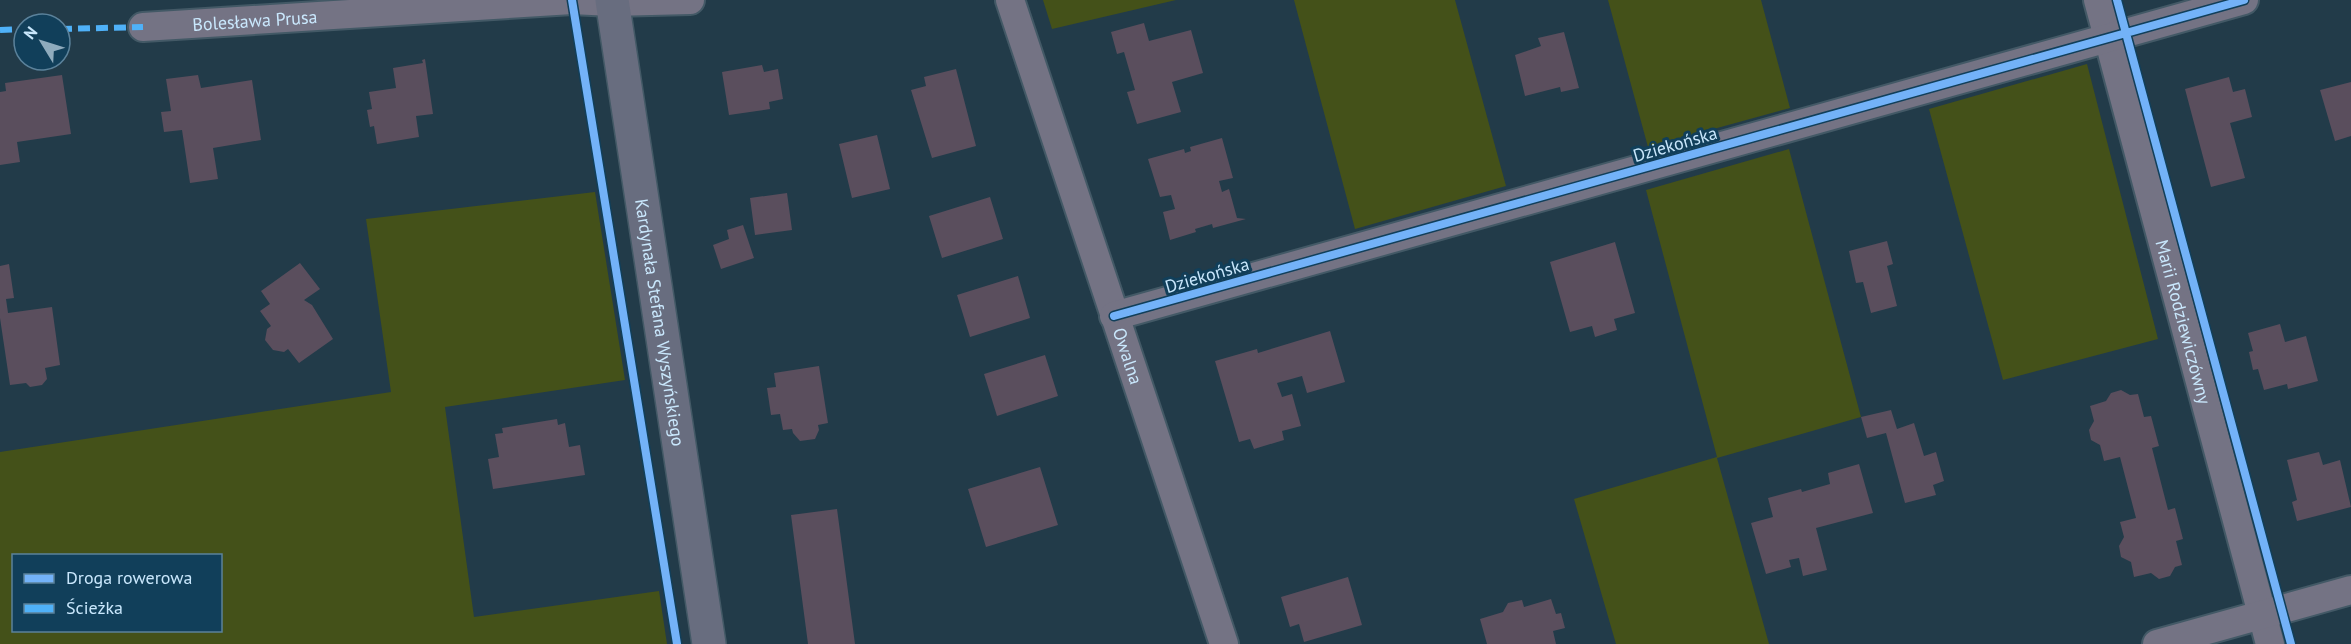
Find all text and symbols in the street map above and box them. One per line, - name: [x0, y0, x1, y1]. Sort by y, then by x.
- street label: Bolesława Prusa: [192, 5, 318, 35]
- north arrow: [12, 12, 72, 72]
- text: N: [19, 22, 41, 43]
- street label: Dziekońska: [1630, 121, 1720, 167]
- street label: Kardynała Stefana Wyszyńskiego: [631, 197, 691, 448]
- street label: Marii Rodziewiczówny: [2151, 237, 2217, 407]
- street label: Dziekońska: [1162, 252, 1252, 298]
- street label: Owalna: [1108, 324, 1148, 387]
- legend: [12, 554, 222, 632]
- text: Droga rowerowa: [66, 566, 192, 589]
- text: Ścieżka: [66, 596, 123, 619]

